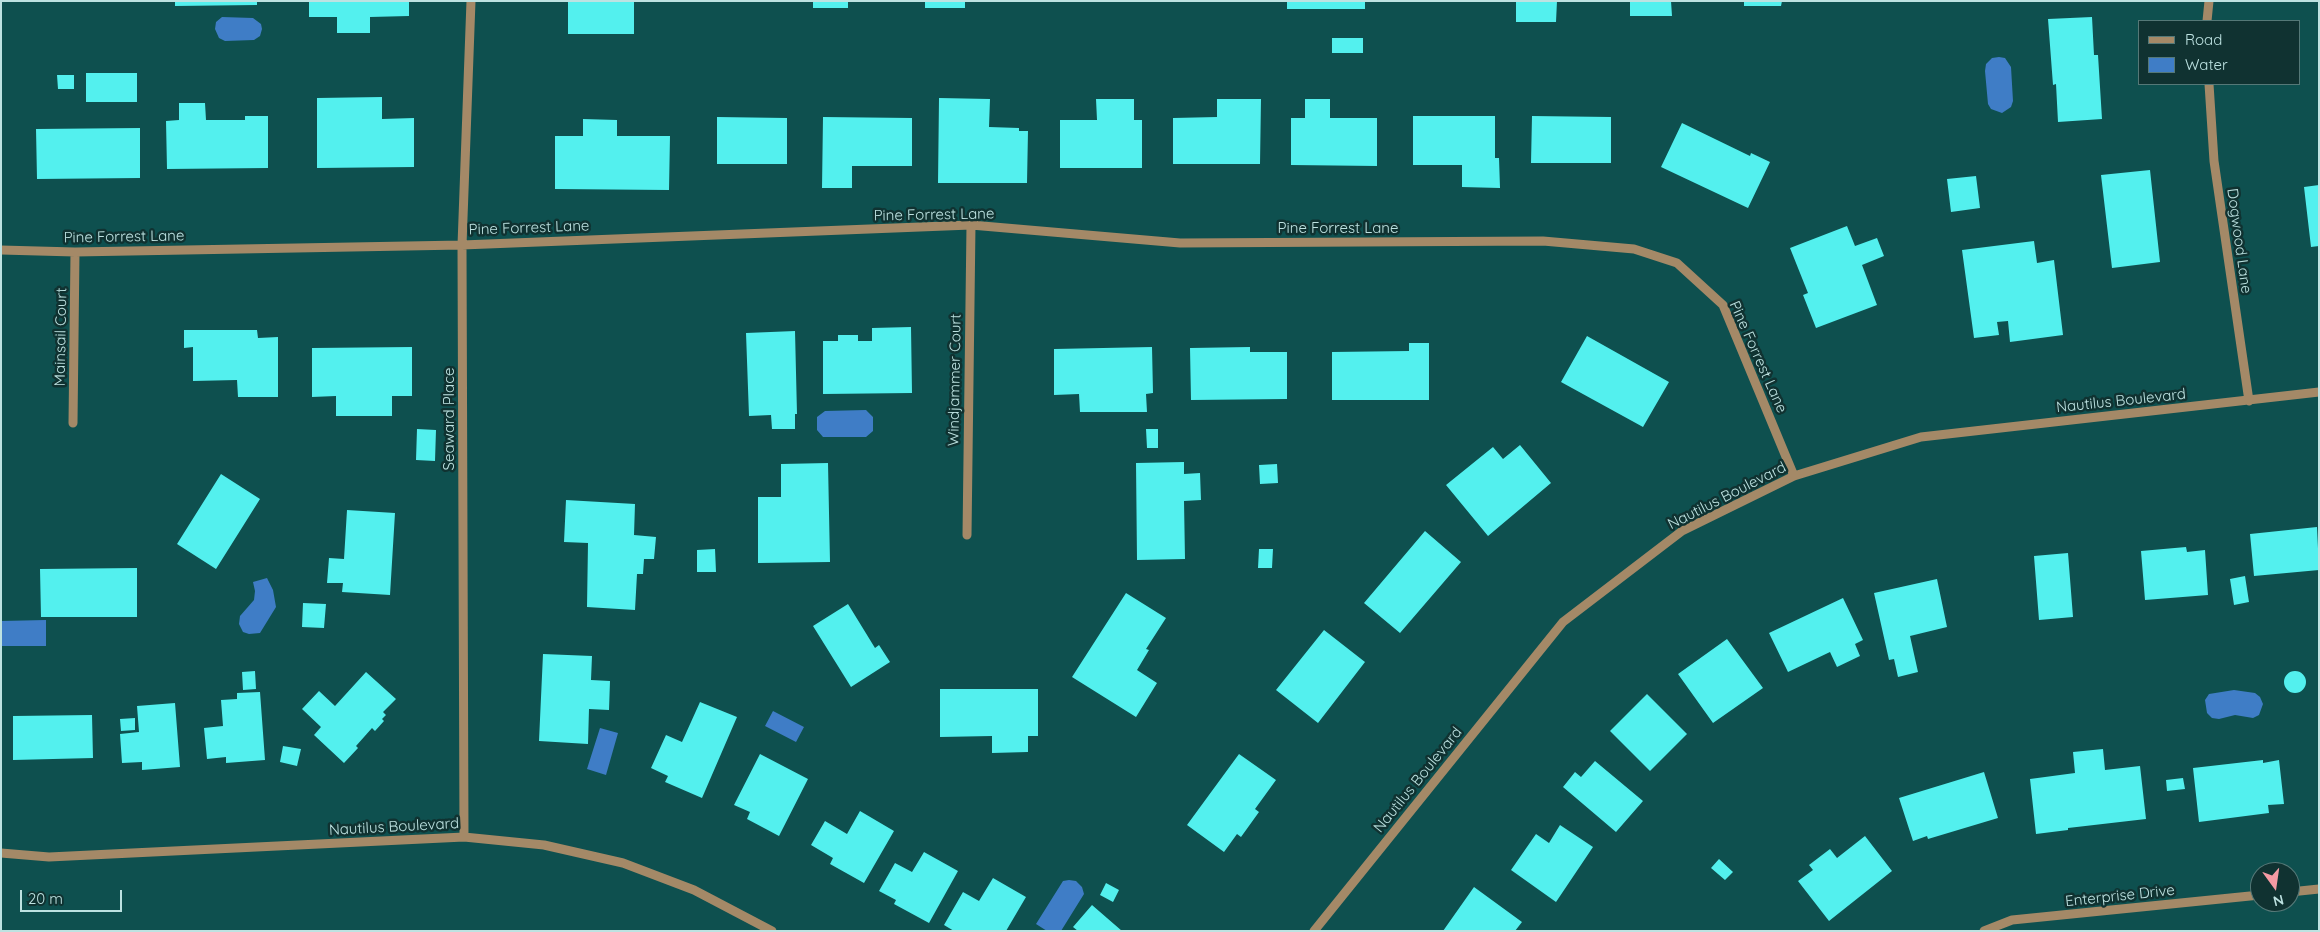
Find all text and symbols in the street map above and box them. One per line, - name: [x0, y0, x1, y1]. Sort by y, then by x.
- legend: [2138, 20, 2300, 85]
- text: Road: [2185, 30, 2222, 49]
- text: Water: [2185, 55, 2228, 74]
- street label: Dogwood Lane: [2223, 187, 2255, 295]
- street label: Pine Forrest Lane: [873, 205, 995, 225]
- street label: Pine Forrest Lane: [468, 217, 590, 239]
- street label: Pine Forrest Lane: [1278, 219, 1398, 237]
- street label: Pine Forrest Lane: [63, 227, 185, 247]
- street label: Mainsail Court: [51, 288, 71, 386]
- street label: Pine Forrest Lane: [1725, 298, 1791, 416]
- street label: Windjammer Court: [945, 314, 965, 446]
- street label: Seaward Place: [440, 368, 458, 470]
- street label: Nautilus Boulevard: [2055, 385, 2187, 417]
- street label: Nautilus Boulevard: [1665, 458, 1789, 534]
- street label: Nautilus Boulevard: [1370, 724, 1466, 836]
- street label: Nautilus Boulevard: [328, 815, 460, 839]
- north arrow: [2250, 862, 2300, 912]
- scale bar: [22, 880, 125, 912]
- street label: Enterprise Drive: [2064, 881, 2176, 911]
- text: 20 m: [28, 889, 63, 908]
- text: N: [2271, 891, 2286, 911]

